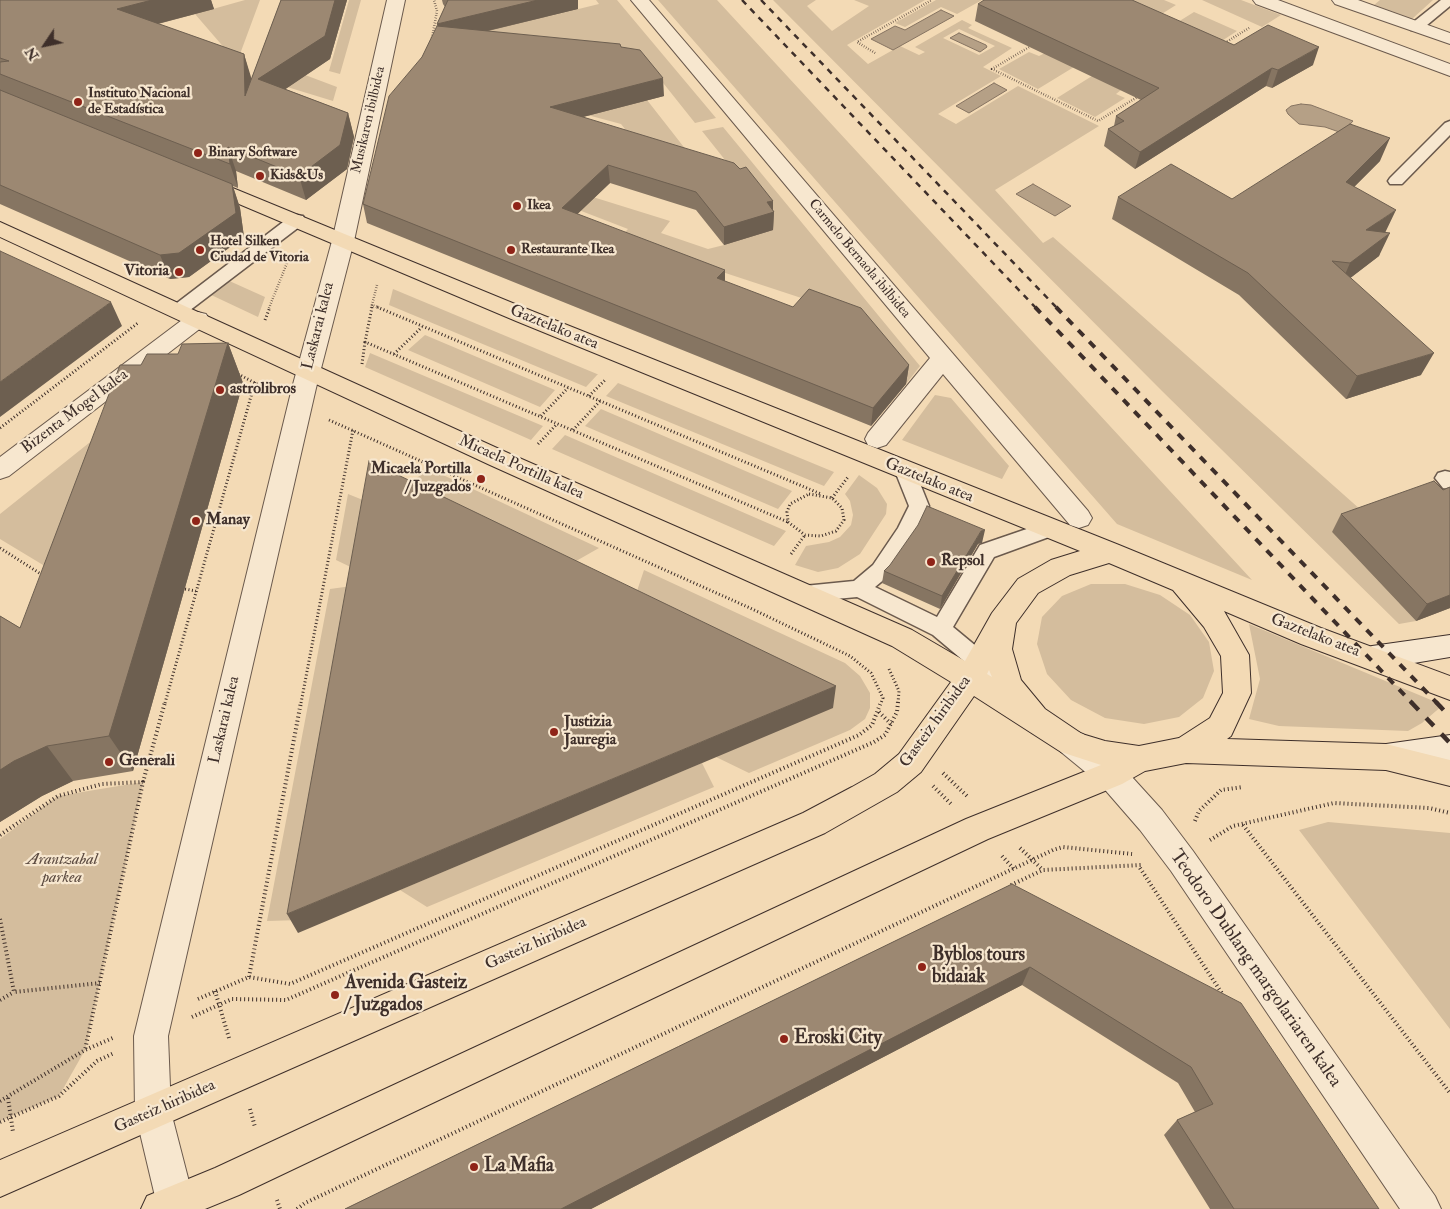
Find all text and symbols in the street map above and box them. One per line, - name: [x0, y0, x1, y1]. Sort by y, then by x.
- north arrow: [20, 20, 70, 70]
- text: N: [22, 44, 43, 64]
- street label: Musikaren ibilbidea: [349, 65, 389, 175]
- place label: Instituto Nacional de Estadística: [88, 86, 190, 118]
- marker: Instituto Nacional de Estadística: [72, 96, 84, 108]
- place label: Binary Software: [208, 145, 297, 161]
- marker: Binary Software: [192, 147, 204, 159]
- place label: Kids&Us: [270, 168, 323, 184]
- marker: Kids&Us: [254, 170, 266, 182]
- street label: Carmelo Bernaola ibilbidea: [804, 196, 914, 322]
- place label: Ikea: [527, 198, 551, 214]
- marker: Ikea: [511, 200, 523, 212]
- place label: Hotel Silken Ciudad de Vitoria: [210, 234, 309, 266]
- place label: Restaurante Ikea: [521, 242, 614, 258]
- marker: Hotel Silken Ciudad de Vitoria: [194, 244, 206, 256]
- marker: Restaurante Ikea: [505, 244, 517, 256]
- place label: Vitoria: [124, 262, 169, 282]
- marker: Vitoria: [173, 266, 185, 278]
- street label: Laskarai kalea: [299, 280, 339, 372]
- street label: Gaztelako atea: [507, 302, 601, 354]
- street label: Bizenta Mogel kalea: [18, 366, 132, 458]
- place label: astrolibros: [230, 380, 296, 400]
- marker: astrolibros: [214, 384, 226, 396]
- street label: Micaela Portilla kalea: [455, 432, 587, 504]
- street label: Gaztelako atea: [882, 455, 976, 507]
- place label: Micaela Portilla / Juzgados: [371, 460, 471, 498]
- marker: Micaela Portilla / Juzgados: [475, 473, 487, 485]
- place label: Manay: [206, 511, 250, 531]
- marker: Manay: [190, 515, 202, 527]
- place label: Repsol: [941, 552, 984, 572]
- marker: Repsol: [925, 556, 937, 568]
- street label: Gaztelako atea: [1268, 610, 1362, 662]
- street label: Gasteiz hiribidea: [896, 672, 976, 772]
- street label: Laskarai kalea: [206, 674, 244, 766]
- place label: Justizia Jauregia: [564, 713, 616, 751]
- marker: Justizia Jauregia: [548, 726, 560, 738]
- place label: Generali: [119, 752, 175, 772]
- marker: Generali: [103, 756, 115, 768]
- street label: Teodoro Dublang margolariaren kalea: [1164, 846, 1346, 1092]
- park label: Arantzabal parkea: [27, 851, 97, 889]
- street label: Gasteiz hiribidea: [482, 913, 590, 975]
- place label: Byblos tours bidaiak: [932, 945, 1025, 989]
- marker: Byblos tours bidaiak: [916, 961, 928, 973]
- place label: Avenida Gasteiz / Juzgados: [345, 973, 467, 1017]
- marker: Avenida Gasteiz / Juzgados: [329, 989, 341, 1001]
- place label: Eroski City: [794, 1028, 882, 1050]
- marker: Eroski City: [778, 1033, 790, 1045]
- street label: Gasteiz hiribidea: [111, 1076, 219, 1138]
- place label: La Mafia: [484, 1156, 554, 1178]
- marker: La Mafia: [468, 1161, 480, 1173]

